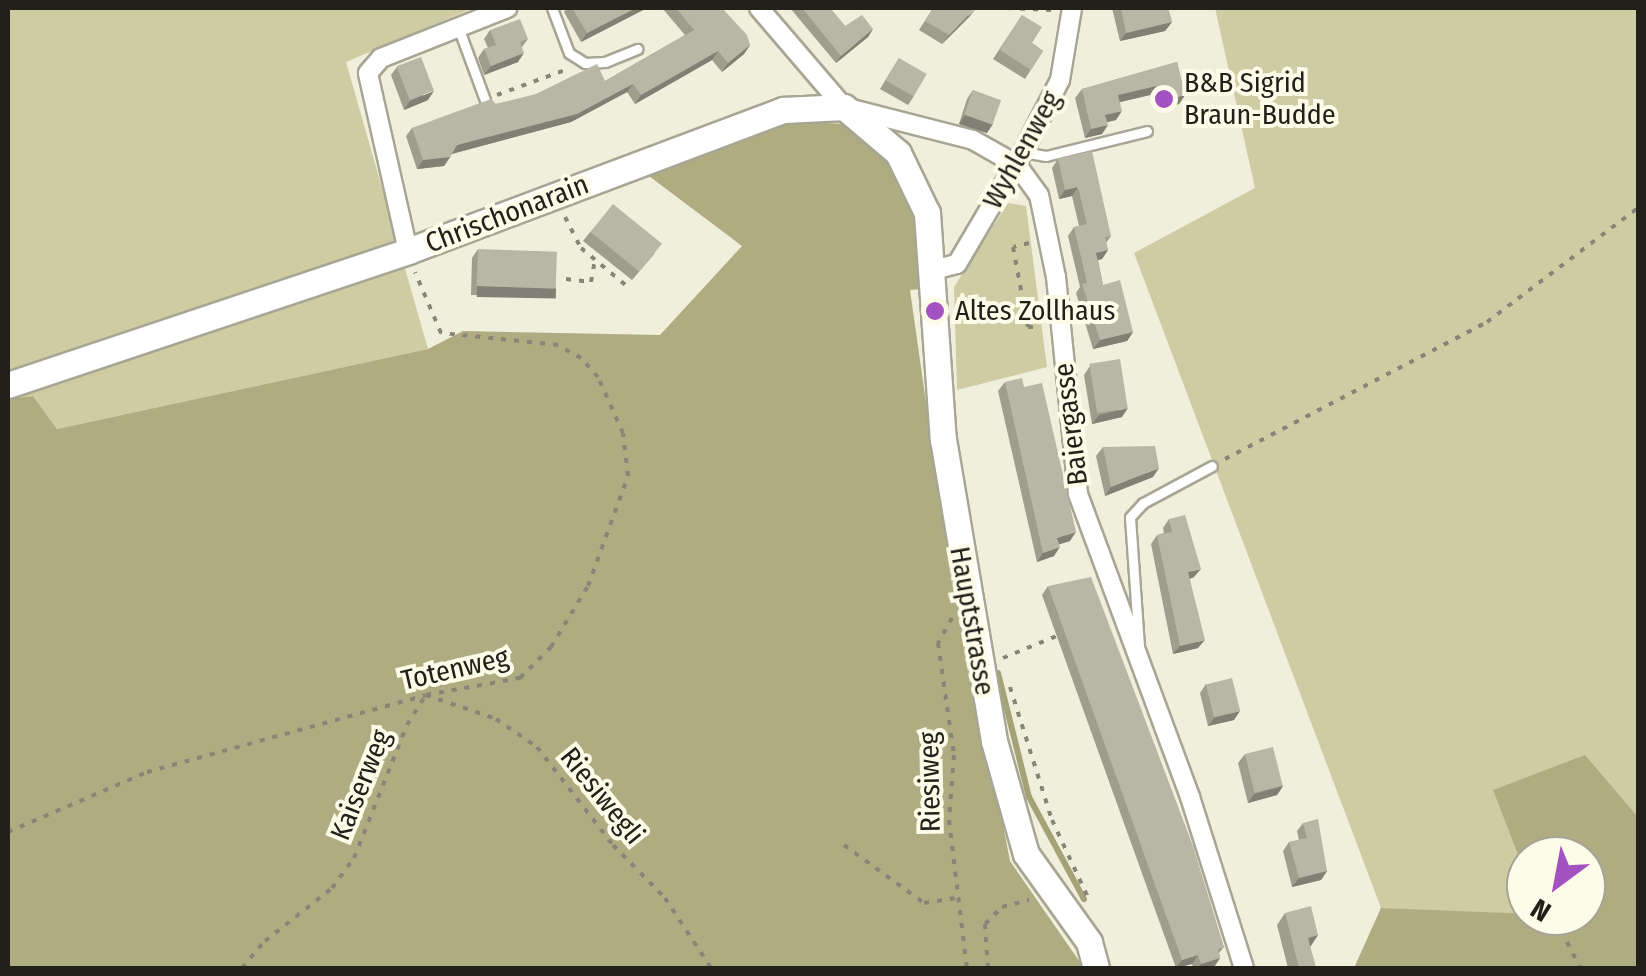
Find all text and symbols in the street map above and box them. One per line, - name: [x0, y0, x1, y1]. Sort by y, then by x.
- place label: B&B Sigrid Braun-Budde: [1184, 66, 1335, 132]
- street label: Wyhlenweg: [976, 85, 1068, 215]
- marker: B&B Sigrid Braun-Budde: [1153, 88, 1175, 110]
- street label: Chrischonarain: [421, 168, 593, 260]
- place label: Altes Zollhaus: [955, 294, 1115, 328]
- marker: Altes Zollhaus: [924, 300, 946, 322]
- street label: Baiergasse: [1047, 361, 1095, 487]
- street label: Hauptstrasse: [942, 544, 1002, 698]
- street label: Totenweg: [398, 640, 512, 698]
- street label: Kaiserweg: [324, 725, 398, 845]
- street label: Riesiweg: [912, 731, 948, 833]
- street label: Riesiwegli: [553, 741, 651, 851]
- north arrow: [1506, 836, 1606, 936]
- text: N: [1525, 892, 1557, 929]

